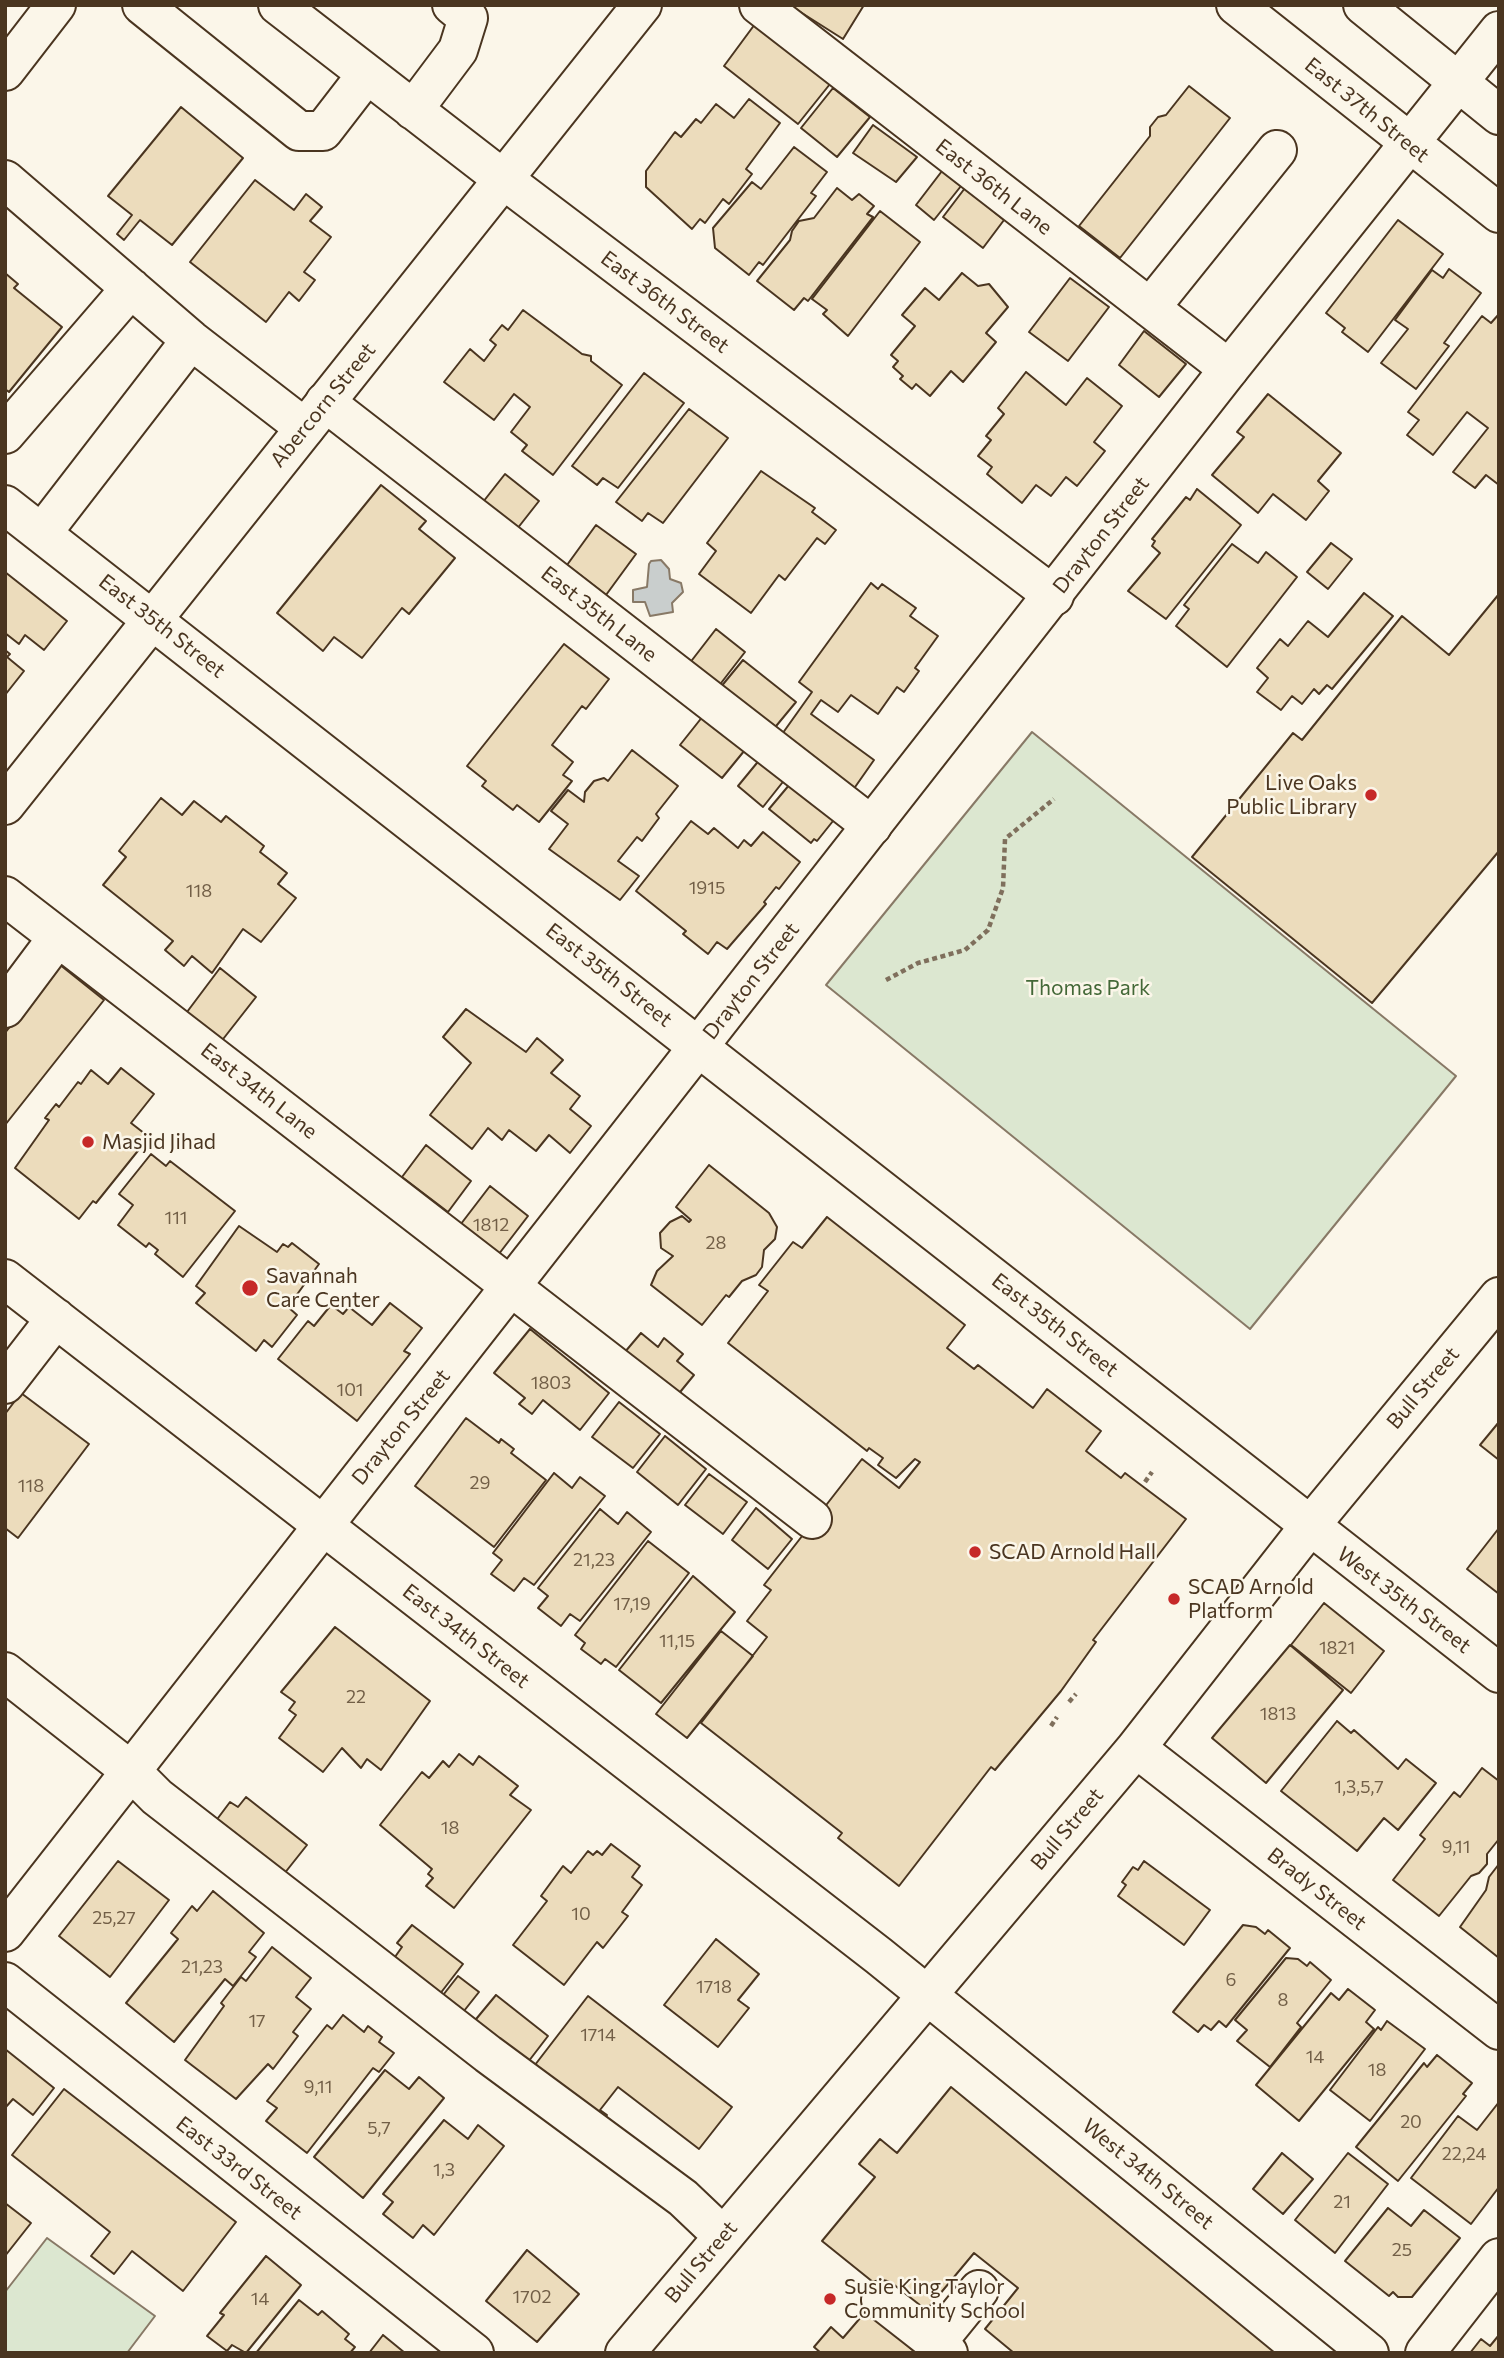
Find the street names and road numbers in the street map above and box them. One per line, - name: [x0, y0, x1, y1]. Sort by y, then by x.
- street label: East 37th Street: [1300, 52, 1434, 168]
- street label: East 36th Lane: [931, 134, 1057, 240]
- street label: East 36th Street: [596, 246, 734, 358]
- street label: Abercorn Street: [265, 338, 381, 472]
- street label: Drayton Street: [1047, 471, 1155, 599]
- street label: East 35th Lane: [536, 561, 662, 667]
- street label: East 35th Street: [94, 569, 230, 683]
- street label: Drayton Street: [697, 917, 805, 1045]
- street label: East 35th Street: [541, 918, 677, 1032]
- street label: East 34th Lane: [196, 1038, 322, 1144]
- street label: East 35th Street: [987, 1268, 1123, 1382]
- street label: Bull Street: [1381, 1342, 1465, 1434]
- street label: Drayton Street: [347, 1364, 455, 1490]
- street label: West 35th Street: [1332, 1541, 1476, 1659]
- street label: East 34th Street: [397, 1579, 535, 1693]
- street label: Bull Street: [1025, 1783, 1109, 1875]
- street label: Brady Street: [1262, 1842, 1372, 1936]
- street label: East 33rd Street: [171, 2111, 307, 2225]
- street label: West 34th Street: [1077, 2113, 1219, 2235]
- street label: Bull Street: [659, 2216, 743, 2308]

